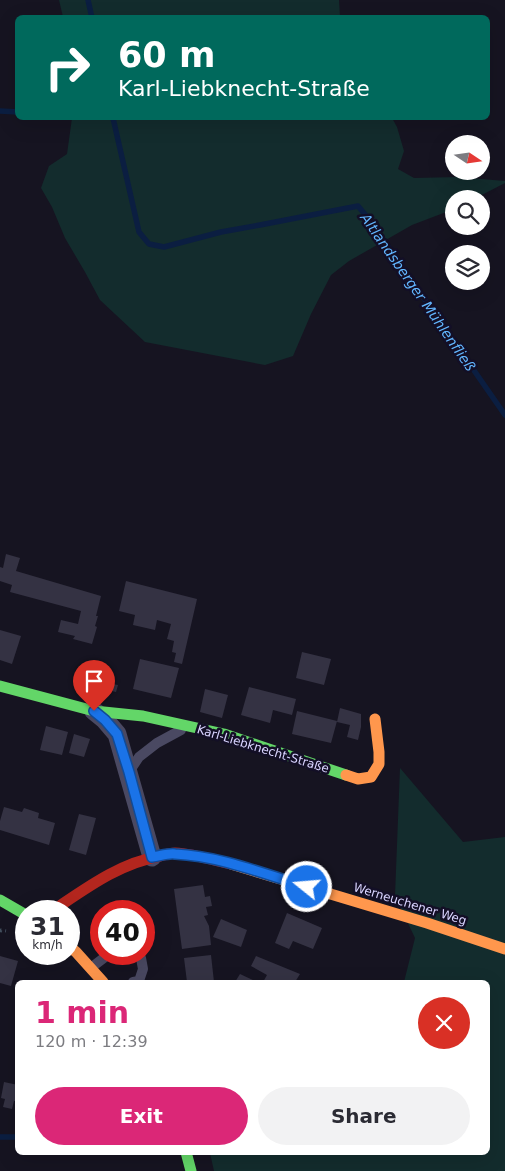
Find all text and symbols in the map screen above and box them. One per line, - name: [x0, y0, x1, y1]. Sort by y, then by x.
- icon: right: [35, 35, 100, 100]
- text: 60 m: [118, 35, 215, 75]
- text: Karl-Liebknecht-Straße: [118, 76, 370, 101]
- north arrow: [445, 135, 490, 180]
- map controls: [445, 135, 490, 290]
- button: search: [445, 190, 490, 235]
- water label: Altlandsberger Mühlenfließ: [357, 209, 479, 374]
- button: layers: [445, 245, 490, 290]
- pin: [73, 660, 115, 711]
- icon: arrive: [80, 667, 108, 695]
- street label: Karl-Liebknecht-Straße: [195, 722, 331, 776]
- position arrow: [280, 860, 332, 912]
- street label: Werneuchener Weg: [352, 880, 468, 928]
- speed limit sign: 40: [90, 900, 155, 965]
- text: 31: [30, 912, 65, 941]
- text: km/h: [32, 938, 63, 952]
- text: 1 min: [35, 995, 129, 1030]
- button: close: [418, 997, 470, 1049]
- text: 120 m · 12:39: [35, 1032, 148, 1051]
- button: Exit: [35, 1087, 248, 1145]
- button: Share: [258, 1087, 470, 1145]

